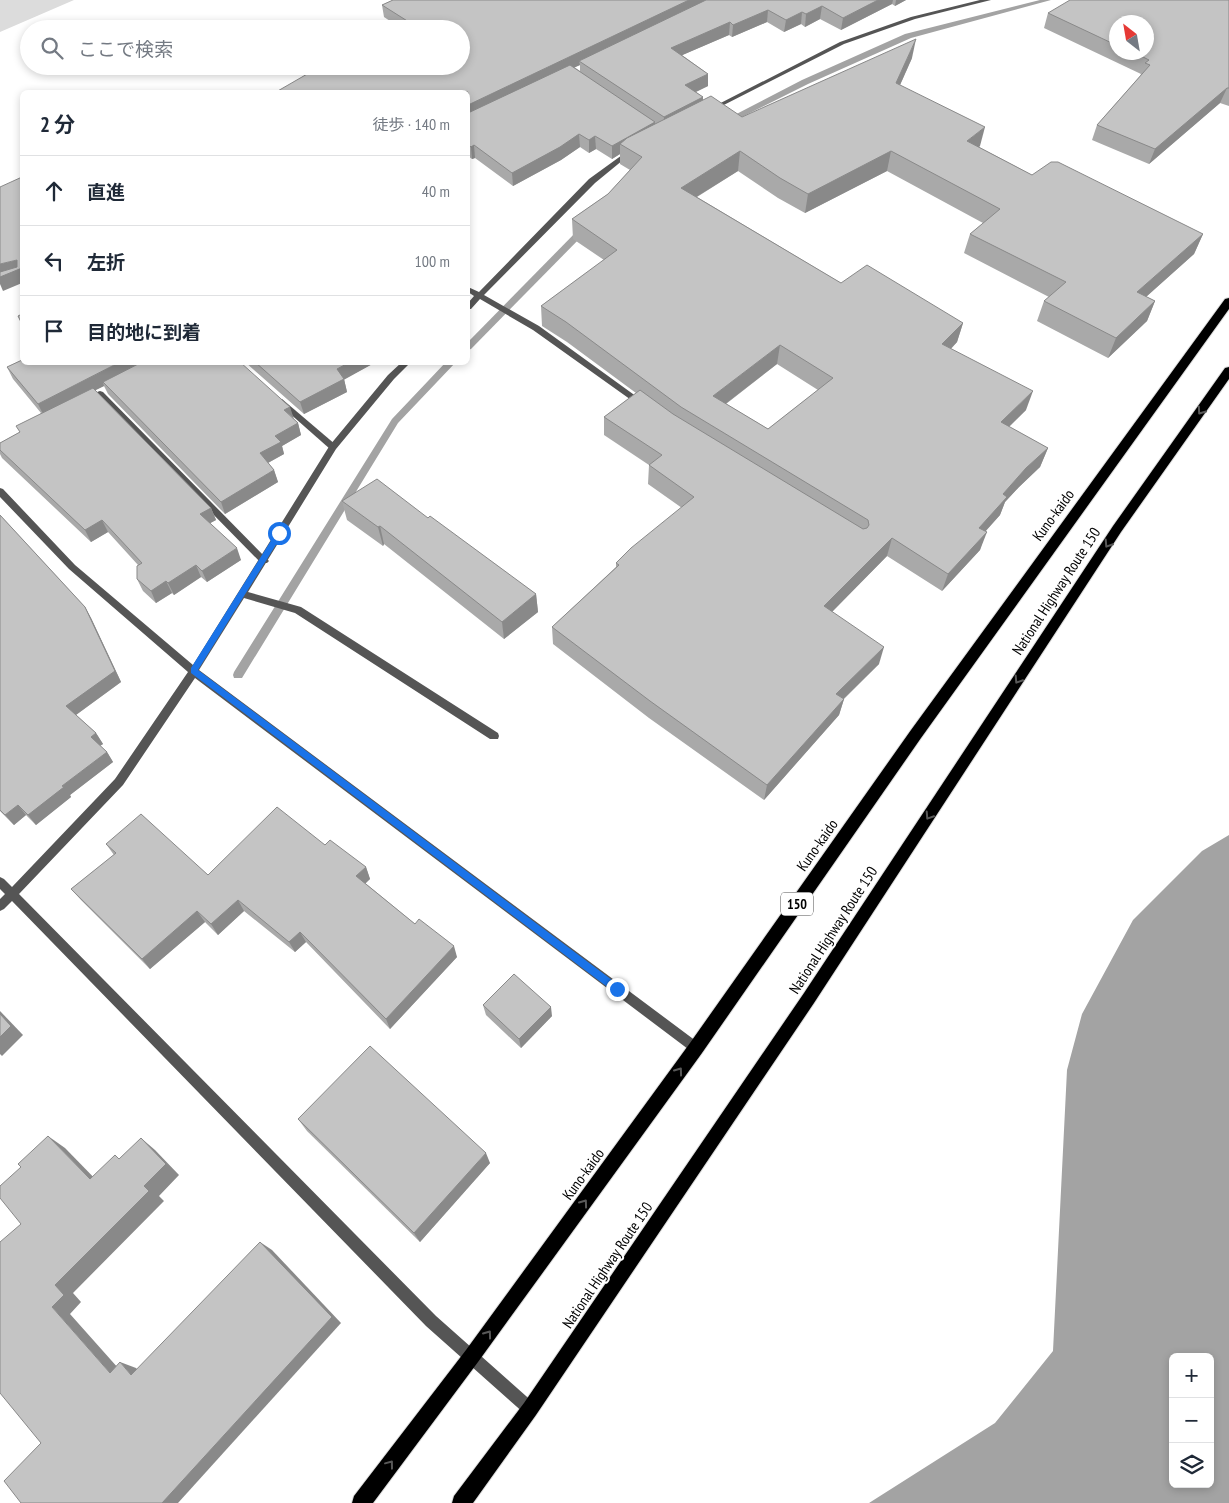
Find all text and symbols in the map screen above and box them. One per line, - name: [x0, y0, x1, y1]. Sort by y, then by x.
- north arrow: [1109, 15, 1154, 60]
- search box: [20, 20, 470, 75]
- icon: search: [38, 34, 66, 62]
- text: ここで検索: [78, 37, 173, 61]
- text: 2 分: [40, 111, 75, 138]
- text: 徒歩 · 140 m: [372, 114, 450, 134]
- icon: ahead: [40, 177, 68, 205]
- text: 直進: [87, 180, 125, 204]
- text: 40 m: [422, 181, 450, 201]
- icon: left: [40, 247, 68, 275]
- text: 左折: [87, 250, 125, 274]
- text: 100 m: [415, 251, 450, 271]
- icon: arrive: [40, 317, 68, 345]
- text: 目的地に到着: [87, 320, 201, 344]
- one-way arrow: [1198, 405, 1207, 415]
- street label: Kuno-kaido: [1028, 486, 1078, 544]
- route start: [268, 522, 291, 545]
- street label: National Highway Route 150: [1008, 524, 1104, 658]
- one-way arrow: [1104, 539, 1114, 548]
- one-way arrow: [1015, 674, 1025, 683]
- one-way arrow: [926, 810, 935, 819]
- street label: Kuno-kaido: [792, 815, 842, 875]
- street label: National Highway Route 150: [785, 863, 881, 997]
- road number: 150: [781, 892, 813, 916]
- route end: [606, 978, 629, 1001]
- one-way arrow: [673, 1067, 682, 1077]
- street label: Kuno-kaido: [558, 1145, 608, 1203]
- street label: National Highway Route 150: [558, 1198, 656, 1332]
- one-way arrow: [578, 1200, 586, 1209]
- one-way arrow: [482, 1330, 491, 1340]
- map controls: [1169, 1353, 1214, 1488]
- button: +: [1169, 1353, 1214, 1398]
- button: −: [1169, 1398, 1214, 1443]
- button: layers: [1169, 1443, 1214, 1488]
- one-way arrow: [385, 1461, 393, 1470]

